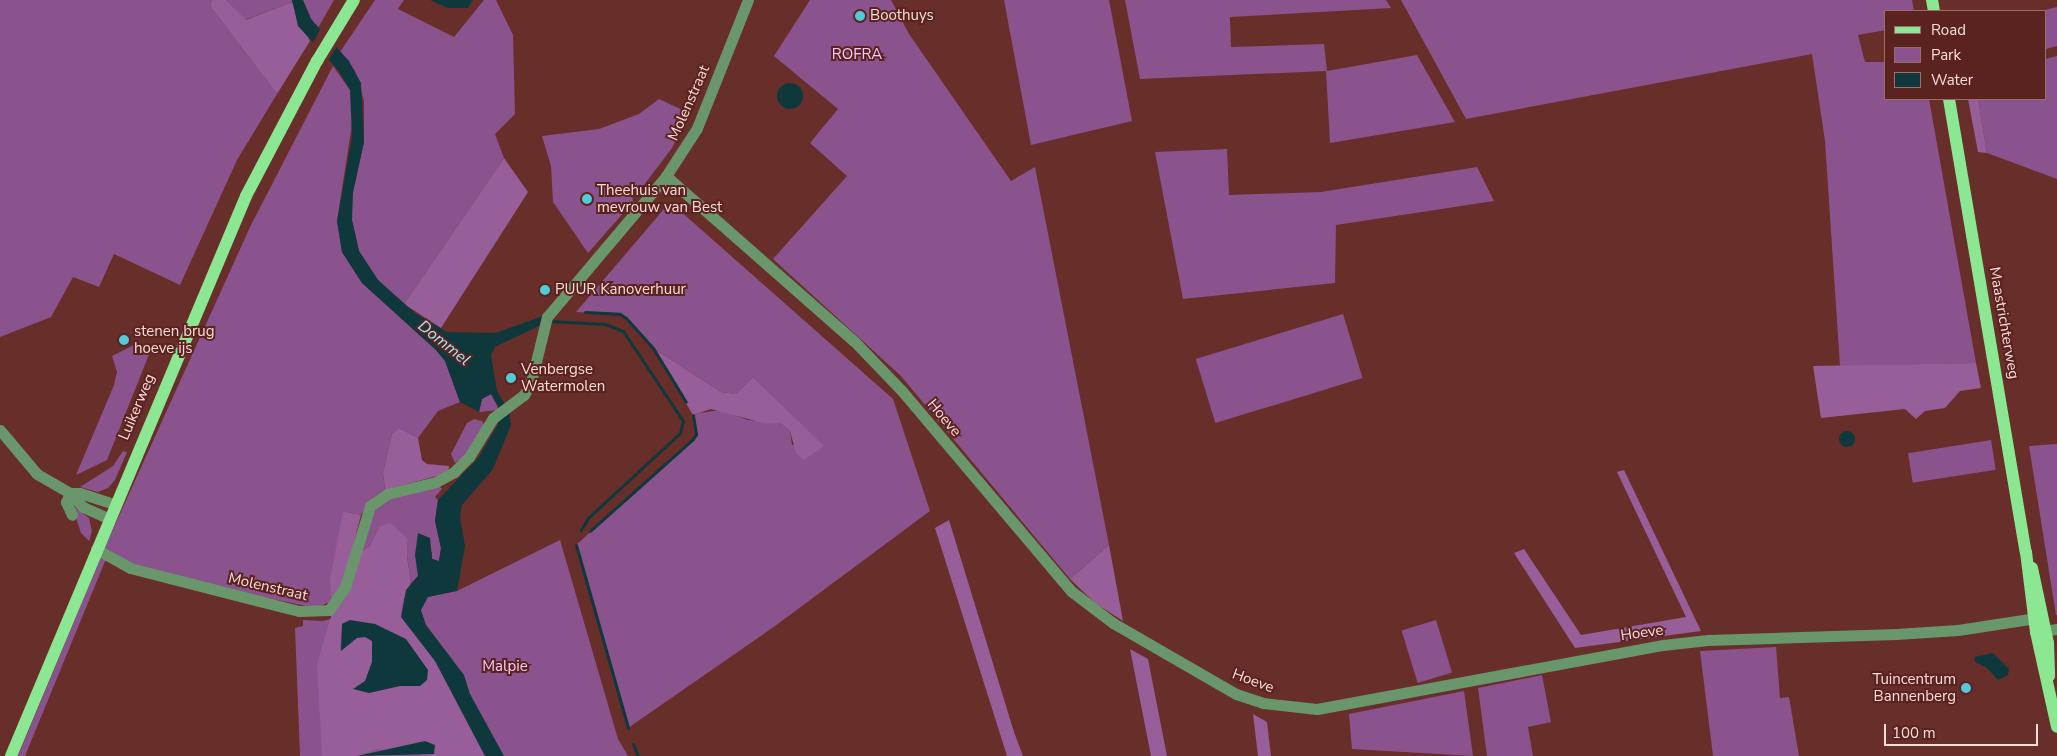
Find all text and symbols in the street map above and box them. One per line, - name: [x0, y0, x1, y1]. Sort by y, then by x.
- place label: Boothuys: [870, 7, 934, 25]
- marker: Boothuys: [854, 10, 866, 22]
- legend: [1884, 10, 2047, 100]
- text: Road: [1931, 20, 1966, 40]
- text: Park: [1931, 45, 1961, 65]
- park label: ROFRA: [832, 46, 882, 64]
- street label: Molenstraat: [664, 62, 714, 144]
- text: Water: [1931, 70, 1973, 90]
- place label: Theehuis van mevrouw van Best: [597, 181, 722, 216]
- marker: Theehuis van mevrouw van Best: [581, 193, 593, 205]
- street label: Maastrichterweg: [1985, 265, 2023, 381]
- place label: PUUR Kanoverhuur: [555, 281, 686, 299]
- marker: PUUR Kanoverhuur: [539, 284, 551, 296]
- water label: Dommel: [414, 316, 474, 370]
- place label: stenen brug hoeve ijs: [134, 322, 214, 357]
- marker: stenen brug hoeve ijs: [118, 334, 130, 346]
- place label: Venbergse Watermolen: [521, 360, 605, 395]
- street label: Luikerweg: [115, 371, 159, 443]
- marker: Venbergse Watermolen: [505, 372, 517, 384]
- street label: Hoeve: [923, 396, 965, 440]
- street label: Molenstraat: [227, 569, 309, 605]
- street label: Hoeve: [1619, 621, 1665, 645]
- park label: Malpie: [482, 658, 528, 676]
- street label: Hoeve: [1230, 665, 1276, 697]
- place label: Tuincentrum Bannenberg: [1872, 670, 1956, 705]
- marker: Tuincentrum Bannenberg: [1960, 682, 1972, 694]
- scale bar: [1887, 714, 2041, 746]
- text: 100 m: [1892, 723, 1936, 743]

